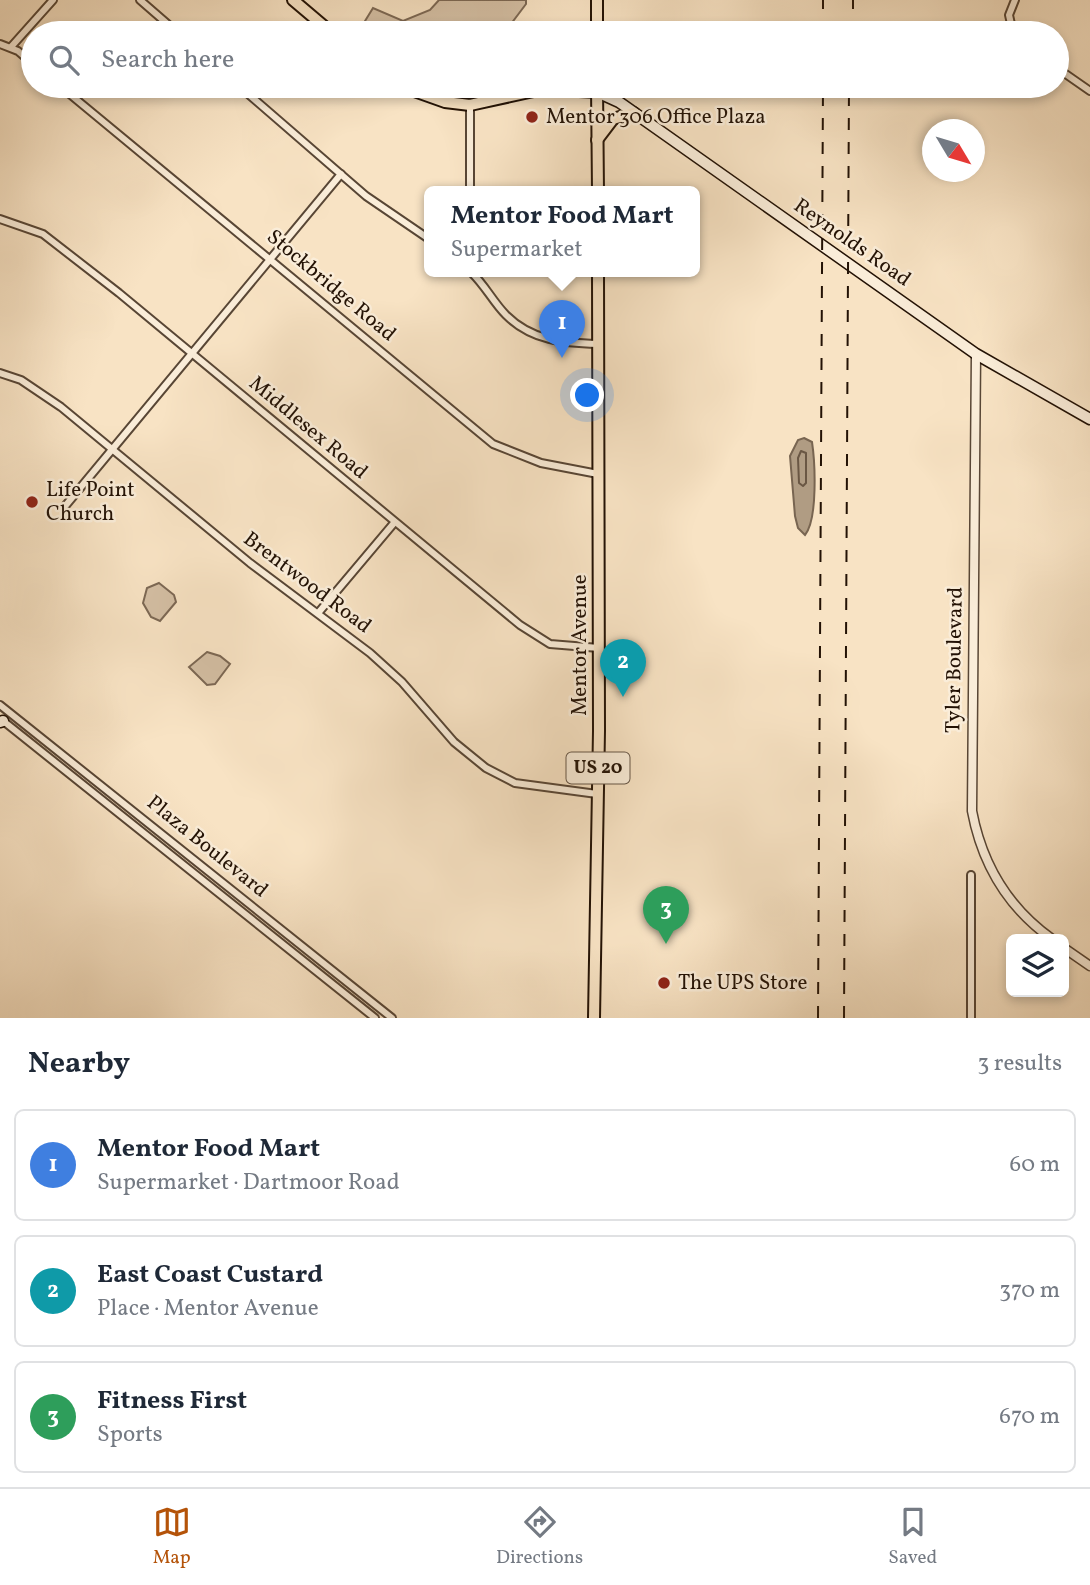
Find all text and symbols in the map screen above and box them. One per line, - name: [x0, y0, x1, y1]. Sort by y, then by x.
- search box: [21, 21, 1069, 98]
- icon: search: [45, 41, 83, 79]
- text: Search here: [101, 42, 234, 78]
- place label: Mentor 306 Office Plaza: [546, 103, 766, 132]
- marker: Mentor 306 Office Plaza: [524, 109, 540, 125]
- north arrow: [922, 119, 985, 182]
- popup: [424, 186, 700, 277]
- street label: Reynolds Road: [787, 192, 917, 294]
- text: Mentor Food Mart: [450, 198, 674, 234]
- street label: Stockbridge Road: [260, 223, 402, 349]
- text: Supermarket: [450, 234, 582, 266]
- pin: 1: [539, 300, 585, 358]
- street label: Middlesex Road: [242, 370, 374, 486]
- your location: [570, 378, 604, 412]
- place label: Life Point Church: [46, 476, 135, 529]
- marker: Life Point Church: [24, 494, 40, 510]
- street label: Brentwood Road: [237, 525, 377, 641]
- street label: Mentor Avenue: [566, 574, 595, 716]
- street label: Tyler Boulevard: [939, 587, 971, 733]
- pin: 2: [600, 639, 646, 697]
- road number: US 20: [566, 752, 630, 783]
- street label: Plaza Boulevard: [140, 789, 274, 905]
- pin: 3: [643, 886, 689, 944]
- map controls: [1006, 934, 1069, 997]
- button: layers: [1006, 934, 1069, 997]
- place label: The UPS Store: [678, 969, 807, 998]
- marker: The UPS Store: [656, 975, 672, 991]
- text: Nearby: [28, 1043, 130, 1085]
- text: 3 results: [977, 1048, 1062, 1080]
- text: Mentor Food Mart: [97, 1131, 320, 1167]
- text: 1: [48, 1149, 58, 1181]
- text: 60 m: [1010, 1149, 1060, 1181]
- text: Supermarket · Dartmoor Road: [97, 1167, 400, 1199]
- text: East Coast Custard: [97, 1257, 323, 1293]
- text: 2: [47, 1275, 59, 1307]
- text: 370 m: [999, 1275, 1060, 1307]
- text: Place · Mentor Avenue: [97, 1293, 319, 1325]
- text: Fitness First: [97, 1383, 247, 1419]
- text: 3: [47, 1401, 59, 1433]
- text: 670 m: [999, 1401, 1060, 1433]
- text: Sports: [97, 1419, 163, 1451]
- tab: Map: [153, 1503, 191, 1571]
- tab: Directions: [496, 1503, 583, 1571]
- tab: Saved: [888, 1503, 937, 1571]

